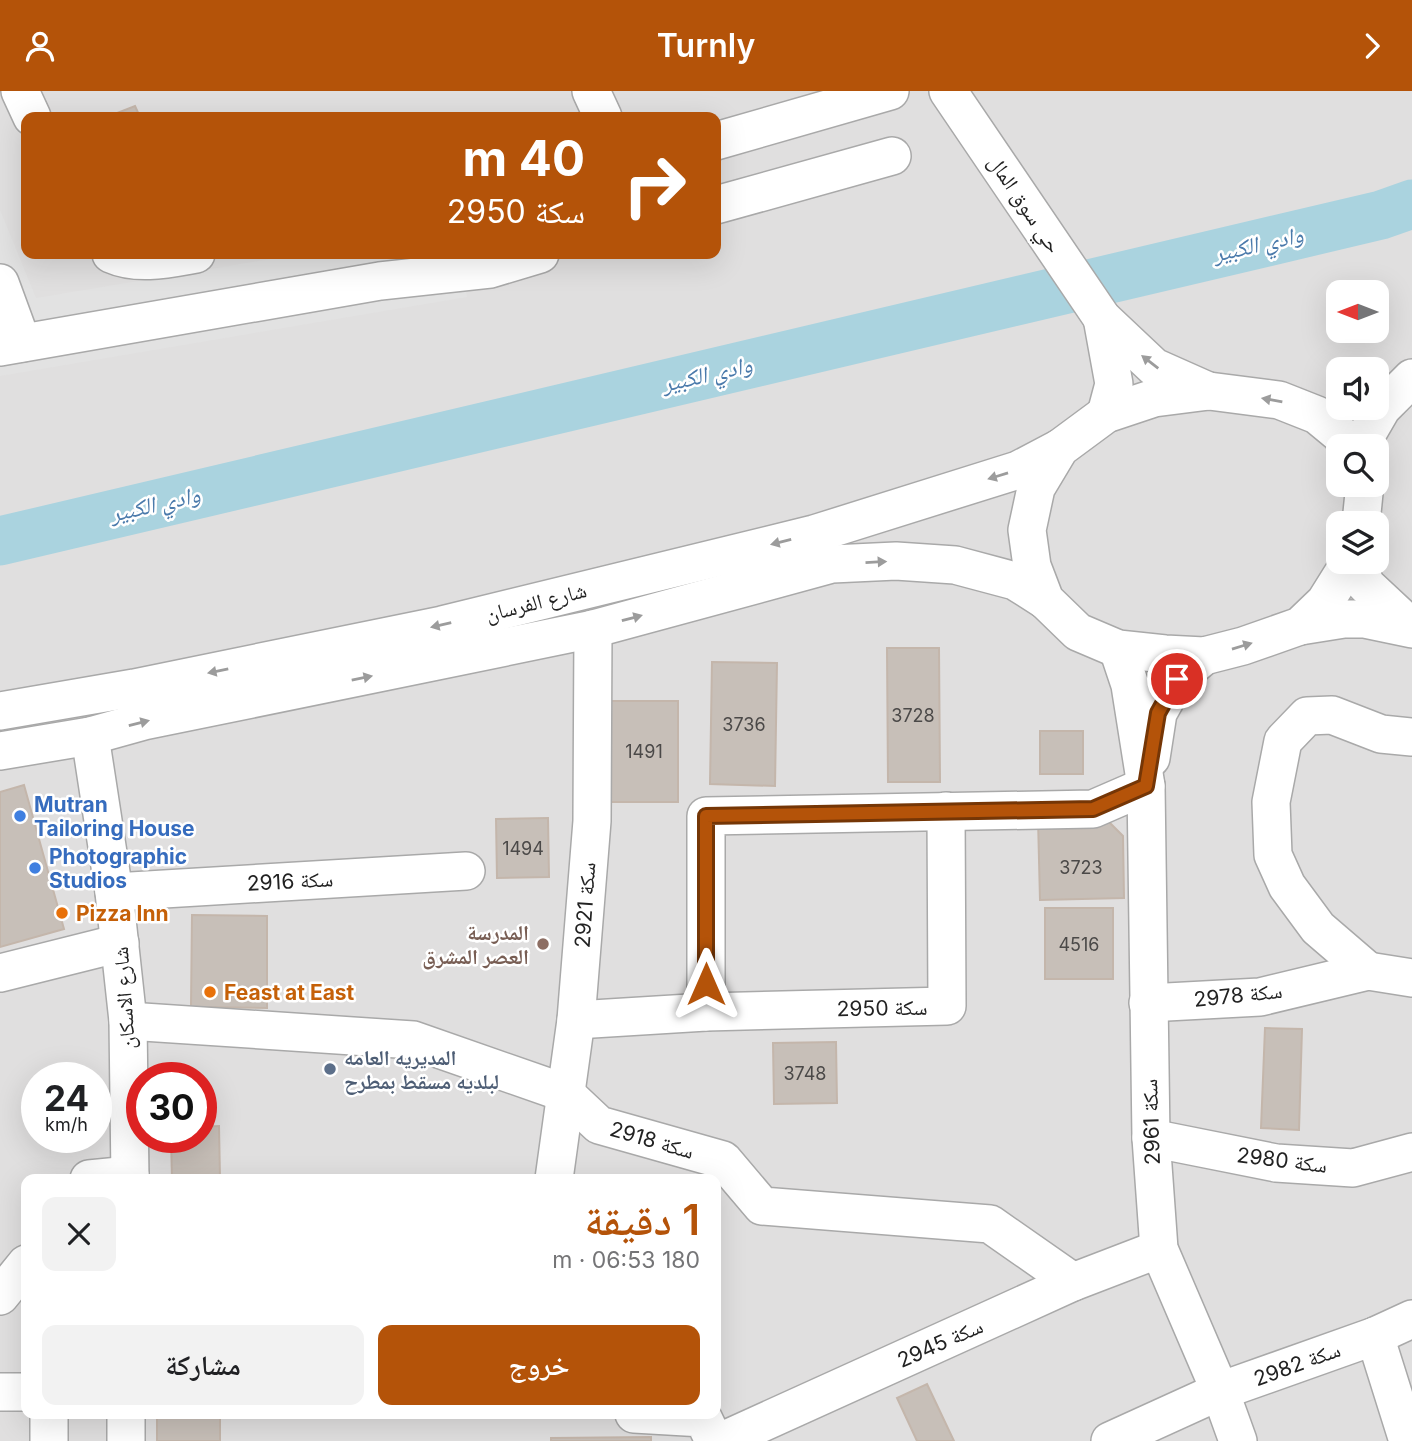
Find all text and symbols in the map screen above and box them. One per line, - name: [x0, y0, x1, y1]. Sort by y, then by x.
- text: Turnly: [657, 26, 755, 65]
- icon: person: [21, 27, 59, 65]
- icon: forward: [1353, 27, 1391, 65]
- text: 40 m: [462, 129, 585, 188]
- icon: right: [609, 140, 700, 231]
- street label: حي سوق المال: [980, 150, 1067, 260]
- text: سكة 2950: [447, 192, 585, 231]
- water label: وادي الكبير: [1208, 220, 1307, 273]
- north arrow: [1326, 280, 1390, 343]
- map controls: [1326, 280, 1389, 574]
- water label: وادي الكبير: [657, 350, 756, 403]
- one-way arrow: [1142, 354, 1160, 369]
- button: sound: [1326, 357, 1389, 420]
- one-way arrow: [1261, 394, 1283, 405]
- button: search: [1326, 434, 1389, 497]
- one-way arrow: [988, 472, 1009, 482]
- water label: وادي الكبير: [105, 480, 204, 533]
- button: layers: [1326, 511, 1389, 574]
- one-way arrow: [770, 537, 792, 548]
- one-way arrow: [866, 556, 888, 567]
- street label: شارع الفرسان: [483, 577, 589, 628]
- one-way arrow: [622, 613, 643, 623]
- one-way arrow: [430, 620, 452, 631]
- one-way arrow: [1232, 640, 1253, 650]
- pin: [1147, 649, 1207, 709]
- icon: arrive: [1158, 660, 1196, 698]
- one-way arrow: [207, 666, 229, 677]
- one-way arrow: [351, 672, 373, 683]
- house number: 3728: [891, 705, 935, 726]
- house number: 3736: [722, 714, 766, 735]
- one-way arrow: [128, 717, 150, 728]
- house number: 1491: [625, 741, 663, 762]
- place label: Mutran Tailoring House: [34, 792, 195, 841]
- marker: Mutran Tailoring House: [12, 808, 28, 824]
- house number: 1494: [502, 838, 544, 859]
- place label: Photographic Studios: [49, 844, 187, 893]
- house number: 3723: [1059, 857, 1103, 878]
- marker: Photographic Studios: [27, 860, 43, 876]
- street label: سكة 2921: [570, 861, 600, 949]
- street label: سكة 2916: [246, 866, 334, 896]
- place label: Pizza Inn: [76, 901, 169, 926]
- marker: Pizza Inn: [54, 905, 70, 921]
- place label: المدرسة العصر المشرق: [422, 920, 529, 970]
- house number: 4516: [1058, 934, 1100, 955]
- marker: المدرسة العصر المشرق: [535, 936, 551, 952]
- street label: شارع الاسكان: [108, 946, 141, 1050]
- position arrow: [669, 947, 743, 1021]
- street label: سكة 2978: [1193, 978, 1283, 1012]
- place label: Feast at East: [224, 980, 355, 1005]
- marker: Feast at East: [202, 984, 218, 1000]
- street label: سكة 2950: [836, 995, 928, 1021]
- place label: المديريه العامه لبلديه مسقط بمطرح: [344, 1045, 499, 1095]
- marker: المديريه العامه لبلديه مسقط بمطرح: [322, 1061, 338, 1077]
- speed limit sign: 30: [126, 1062, 217, 1153]
- house number: 3748: [783, 1063, 827, 1084]
- text: 24: [44, 1077, 89, 1119]
- street label: سكة 2961: [1137, 1078, 1165, 1166]
- text: km/h: [45, 1114, 88, 1135]
- street label: سكة 2918: [607, 1116, 697, 1164]
- street label: سكة 2980: [1235, 1142, 1329, 1178]
- text: 1 دقيقة: [584, 1194, 700, 1245]
- button: close: [42, 1197, 116, 1271]
- text: 180 m · 06:53: [552, 1246, 700, 1274]
- street label: سكة 2945: [893, 1313, 987, 1373]
- button: مشاركة: [42, 1325, 364, 1405]
- button: خروج: [378, 1325, 700, 1405]
- street label: سكة 2982: [1250, 1337, 1344, 1391]

